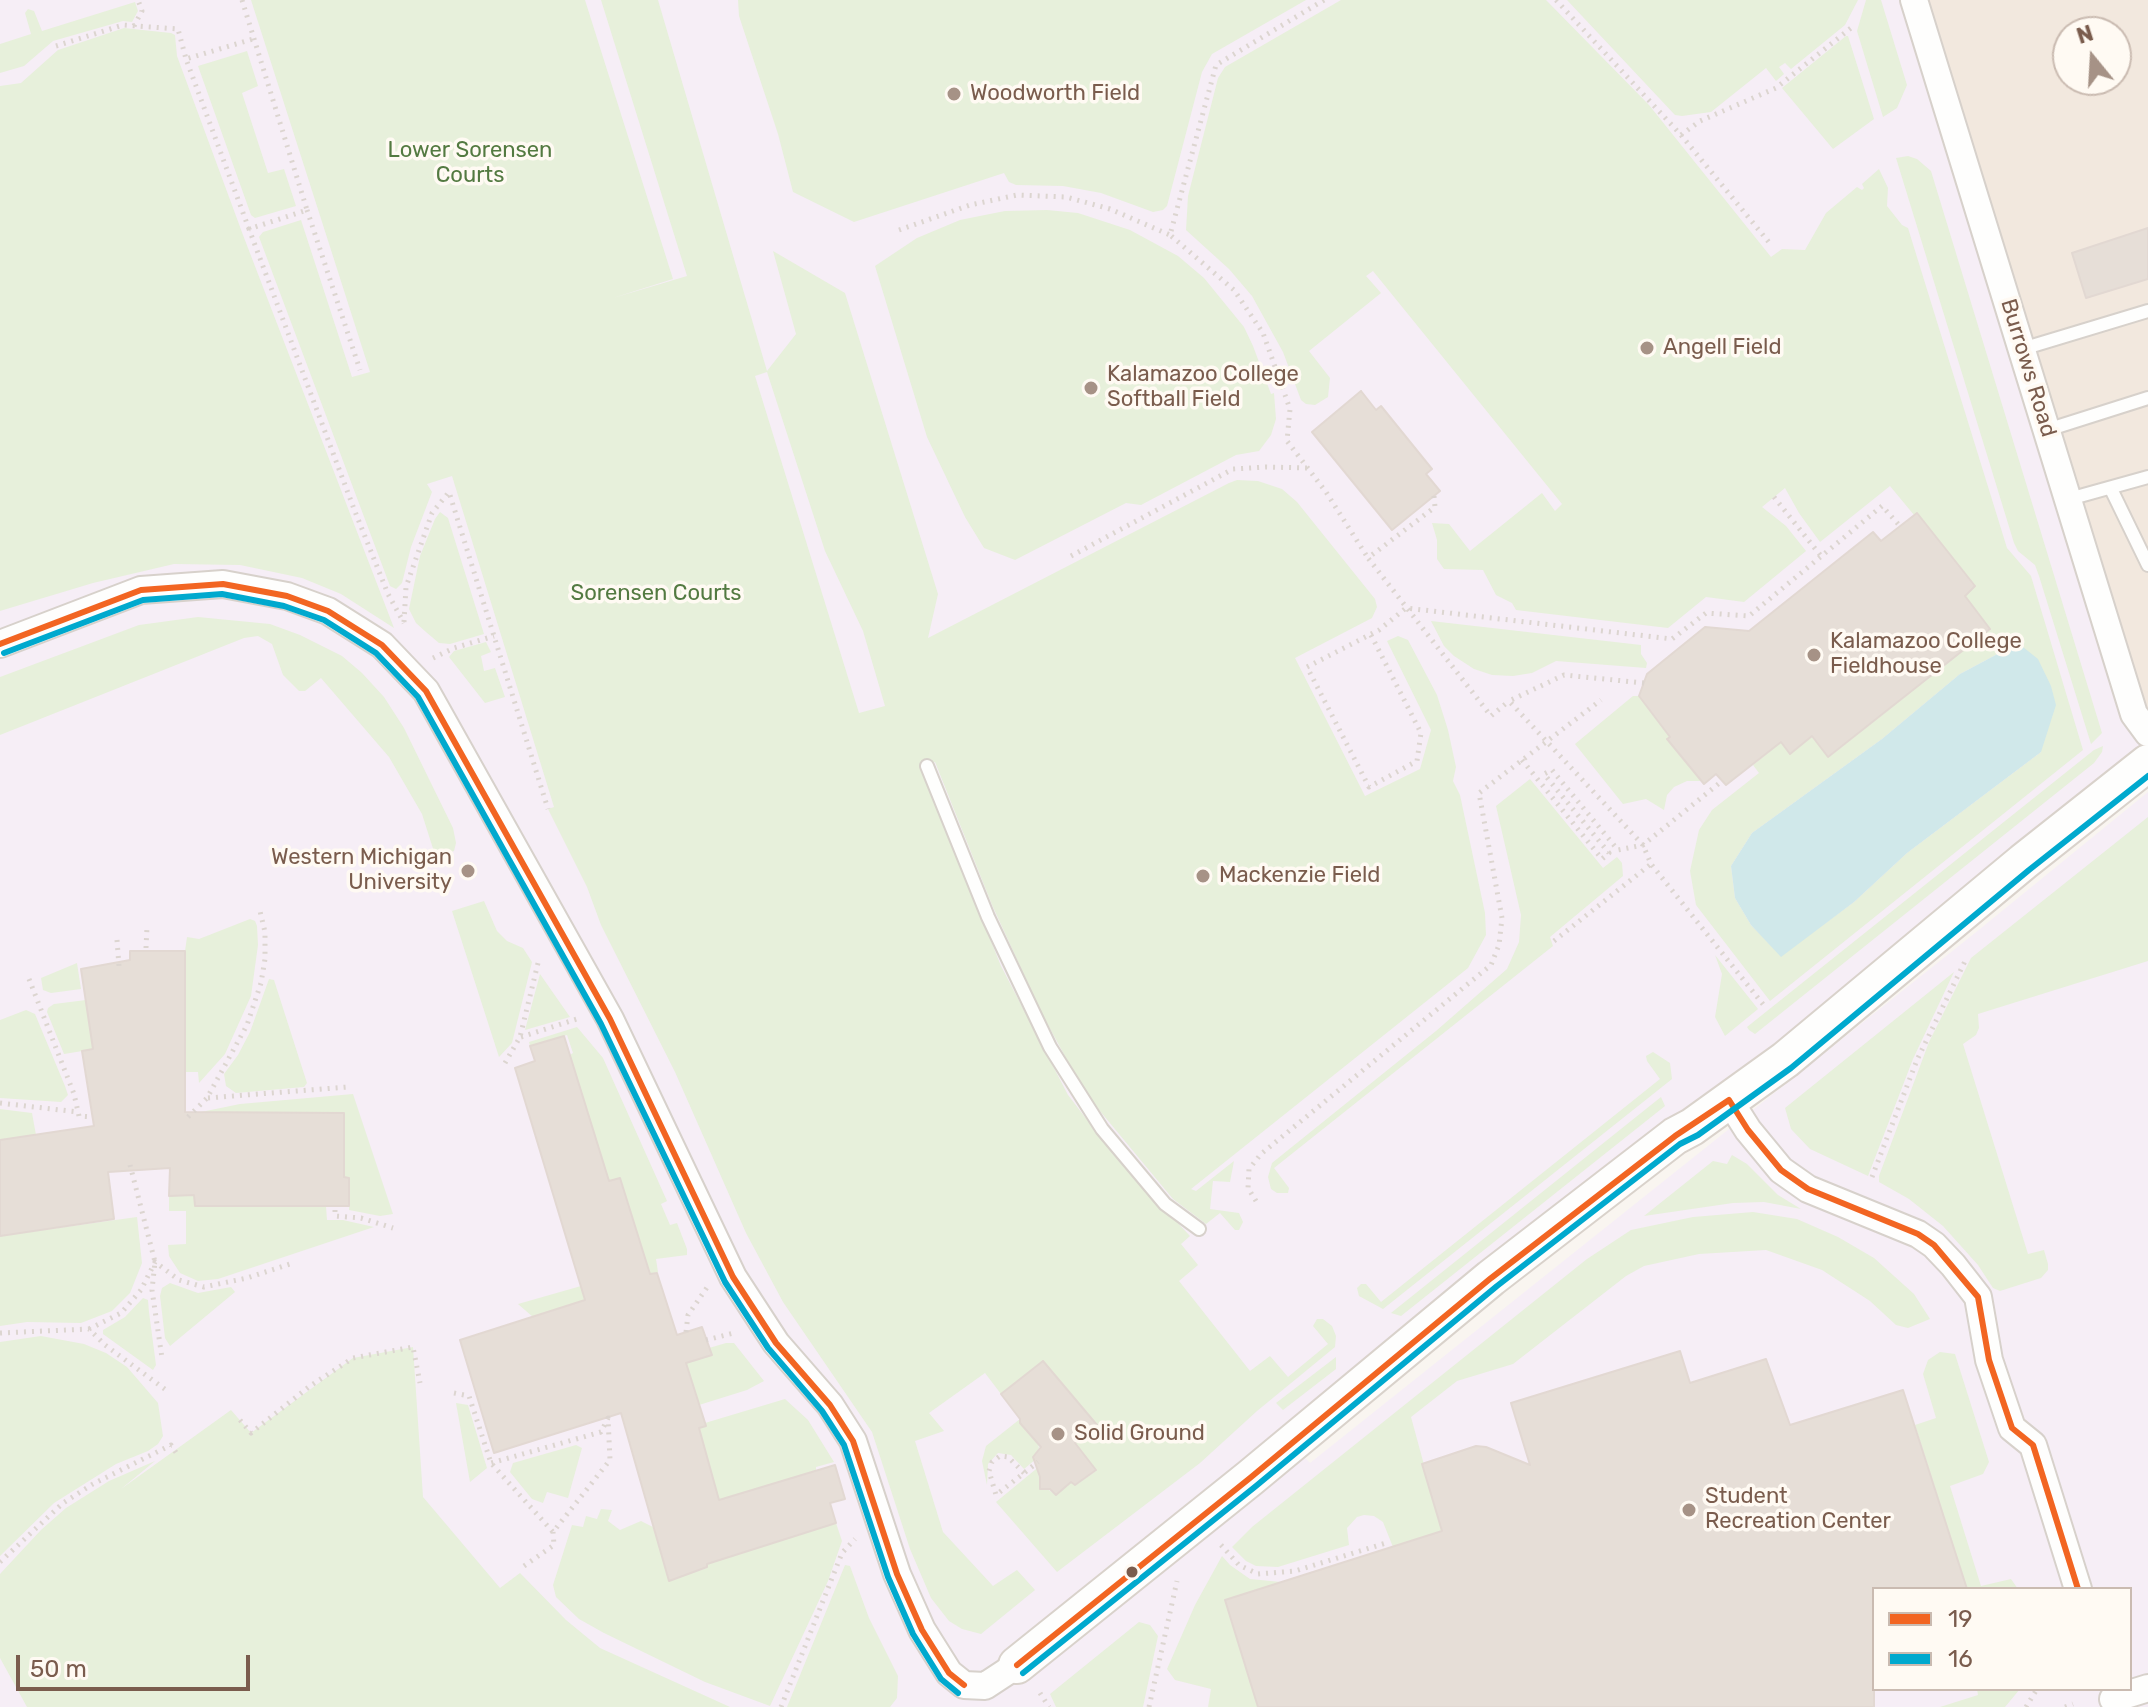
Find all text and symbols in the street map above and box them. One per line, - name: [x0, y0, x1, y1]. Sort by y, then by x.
- north arrow: [2052, 16, 2132, 96]
- text: N: [2073, 19, 2097, 50]
- place label: Woodworth Field: [970, 81, 1140, 107]
- marker: Woodworth Field: [945, 85, 963, 103]
- park label: Lower Sorensen Courts: [388, 138, 552, 190]
- street label: Burrows Road: [1994, 296, 2062, 440]
- place label: Angell Field: [1663, 335, 1782, 361]
- marker: Angell Field: [1638, 339, 1656, 357]
- place label: Kalamazoo College Softball Field: [1107, 362, 1299, 414]
- marker: Kalamazoo College Softball Field: [1082, 379, 1100, 397]
- park label: Sorensen Courts: [570, 581, 742, 607]
- place label: Kalamazoo College Fieldhouse: [1830, 629, 2022, 680]
- marker: Kalamazoo College Fieldhouse: [1805, 646, 1823, 664]
- place label: Western Michigan University: [271, 845, 452, 896]
- marker: Western Michigan University: [459, 862, 477, 880]
- place label: Mackenzie Field: [1219, 863, 1380, 889]
- marker: Mackenzie Field: [1194, 867, 1212, 885]
- place label: Solid Ground: [1074, 1421, 1205, 1447]
- marker: Solid Ground: [1049, 1425, 1067, 1443]
- place label: Student Recreation Center: [1705, 1484, 1891, 1536]
- marker: Student Recreation Center: [1680, 1501, 1698, 1519]
- unlabelled marker: [1124, 1564, 1140, 1580]
- legend: [1872, 1587, 2132, 1691]
- text: 19: [1948, 1605, 1973, 1633]
- scale bar: [20, 1639, 254, 1689]
- text: 16: [1948, 1645, 1973, 1673]
- text: 50 m: [30, 1655, 87, 1683]

